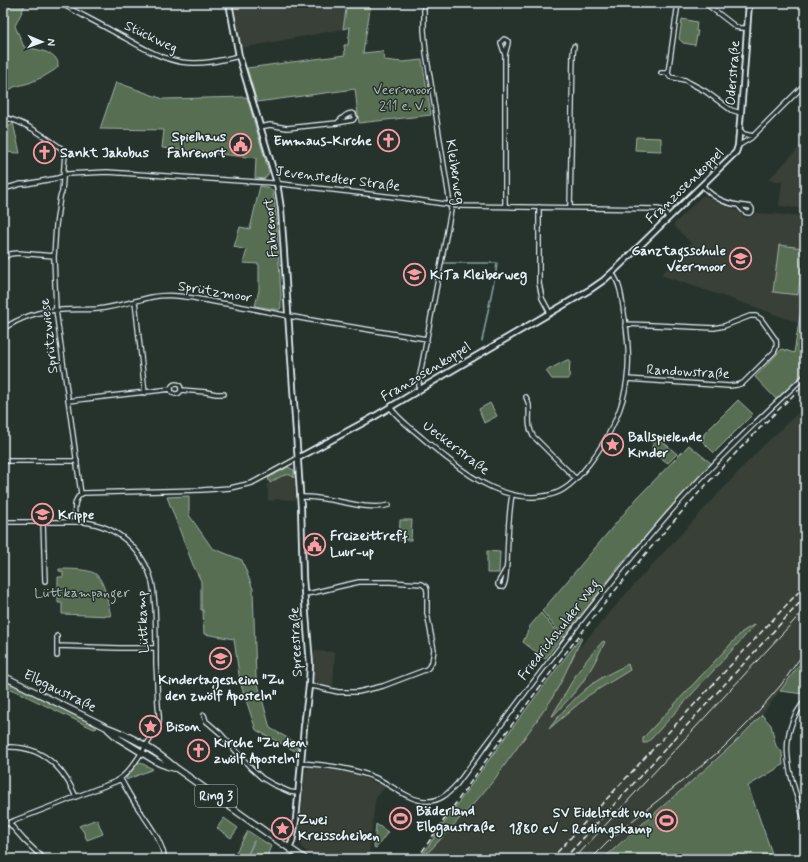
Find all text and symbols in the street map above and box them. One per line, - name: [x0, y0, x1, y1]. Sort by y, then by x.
- street label: Stückweg: [121, 17, 181, 57]
- north arrow: [22, 22, 62, 62]
- text: N: [44, 38, 58, 46]
- street label: Oderstraße: [722, 40, 744, 106]
- park label: Veermoor 211 e. V.: [373, 81, 433, 115]
- place label: Spielhaus Fahrenort: [167, 128, 227, 162]
- church icon: Emmaus-Kirche: [375, 128, 401, 154]
- public building icon: Spielhaus Fahrenort: [228, 132, 254, 158]
- place label: Emmaus-Kirche: [274, 132, 372, 150]
- street label: Kleiberweg: [440, 138, 469, 206]
- church icon: Sankt Jakobus: [32, 140, 58, 166]
- place label: Sankt Jakobus: [60, 144, 150, 162]
- street label: Franzosenkoppel: [642, 144, 728, 228]
- street label: Jevenstedter Straße: [275, 162, 401, 196]
- street label: Fahrenort: [259, 197, 283, 258]
- place label: Ganztagsschule Veermoor: [632, 242, 726, 276]
- school or university icon: Ganztagsschule Veermoor: [728, 246, 754, 272]
- school or university icon: KiTa Kleiberweg: [401, 262, 427, 288]
- place label: KiTa Kleiberweg: [430, 266, 527, 286]
- street label: Sprützmoor: [177, 277, 253, 307]
- street label: Sprützwiese: [35, 297, 63, 375]
- street label: Franzosenkoppel: [378, 338, 474, 406]
- street label: Randowstraße: [646, 361, 730, 383]
- street label: Ueckerstraße: [419, 417, 493, 479]
- place label: Ballspielende Kinder: [628, 428, 703, 462]
- place icon: Ballspielende Kinder: [599, 432, 625, 458]
- school or university icon: Krippe: [29, 502, 55, 528]
- place label: Krippe: [58, 506, 94, 524]
- place label: Freizeittreff Luur-up: [330, 527, 408, 561]
- public building icon: Freizeittreff Luur-up: [301, 531, 327, 557]
- street label: Friedrichshulder Weg: [514, 576, 606, 685]
- park label: Lüttkampanger: [34, 584, 130, 604]
- street label: Lüttkamp: [132, 590, 154, 654]
- street label: Spreestraße: [285, 606, 307, 677]
- school or university icon: Kindertagesheim "Zu den zwölf Aposteln": [208, 645, 234, 671]
- street label: Elbgaustraße: [20, 666, 100, 717]
- place label: Kindertagesheim "Zu den zwölf Aposteln": [158, 671, 285, 707]
- place icon: Bison: [138, 714, 164, 740]
- place label: Bison: [166, 718, 202, 736]
- place label: Kirche "Zu den zwölf Aposteln": [214, 734, 308, 770]
- church icon: Kirche "Zu den zwölf Aposteln": [185, 738, 211, 764]
- road number: Ring 3: [195, 785, 237, 807]
- place label: Bäderland Elbgaustraße: [416, 802, 495, 838]
- place label: SV Eidelstedt von 1880 eV - Redingskamp: [509, 804, 652, 839]
- sports icon: Bäderland Elbgaustraße: [388, 806, 414, 832]
- sports icon: SV Eidelstedt von 1880 eV - Redingskamp: [654, 808, 680, 834]
- place label: Zwei Kreisscheiben: [298, 811, 379, 845]
- place icon: Zwei Kreisscheiben: [270, 815, 296, 841]

